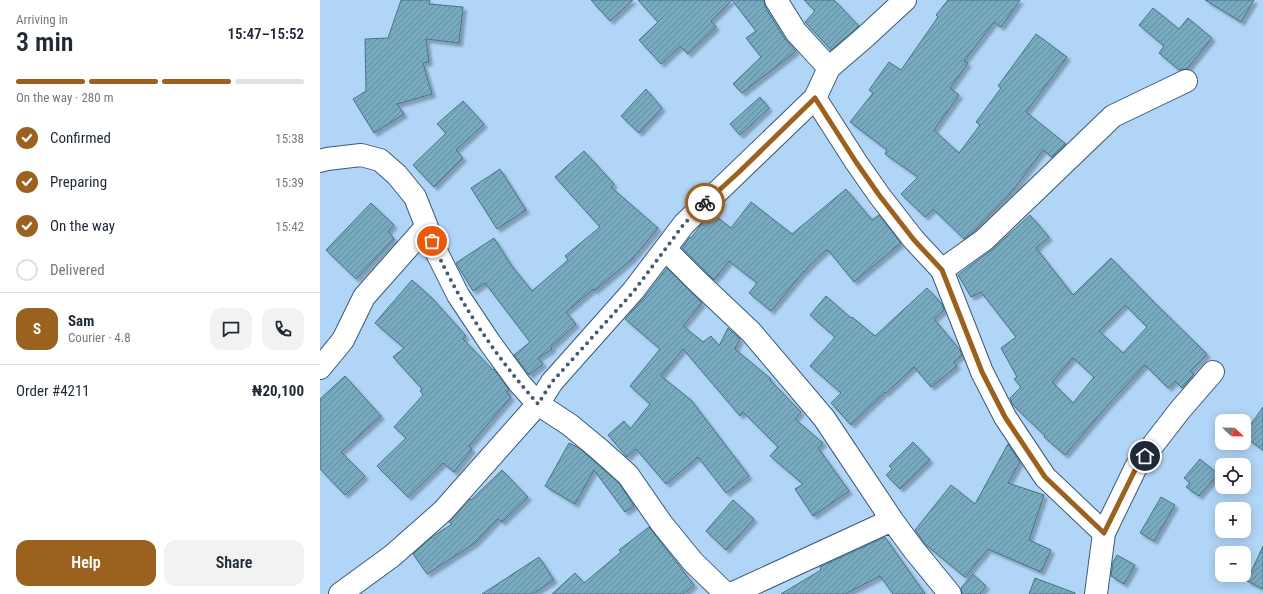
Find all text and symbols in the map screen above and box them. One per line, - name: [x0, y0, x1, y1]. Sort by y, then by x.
- text: Arriving in: [16, 12, 68, 27]
- text: 15:47–15:52: [227, 25, 304, 43]
- text: 3 min: [16, 27, 74, 57]
- text: On the way · 280 m: [16, 90, 113, 105]
- icon: check: [16, 127, 38, 149]
- text: Confirmed: [50, 129, 111, 147]
- text: 15:38: [275, 131, 304, 146]
- icon: check: [16, 171, 38, 193]
- text: Preparing: [50, 173, 107, 191]
- text: 15:39: [275, 175, 304, 190]
- courier: [685, 183, 725, 223]
- icon: bike: [694, 192, 716, 214]
- icon: check: [16, 215, 38, 237]
- text: On the way: [50, 217, 115, 235]
- text: 15:42: [275, 219, 304, 234]
- pin: [415, 224, 449, 258]
- icon: bag: [421, 230, 443, 252]
- text: Delivered: [50, 261, 105, 279]
- button: chat: [210, 308, 252, 350]
- button: phone: [262, 308, 304, 350]
- text: Sam: [68, 312, 94, 330]
- text: S: [33, 320, 41, 338]
- text: Courier · 4.8: [68, 330, 131, 345]
- text: Order #4211: [16, 382, 90, 400]
- text: ₦20,100: [252, 382, 304, 400]
- north arrow: [1215, 414, 1251, 450]
- map controls: [1215, 414, 1251, 582]
- pin: [1128, 439, 1162, 473]
- icon: home: [1134, 445, 1156, 467]
- button: locate: [1215, 458, 1251, 494]
- button: +: [1215, 502, 1251, 538]
- button: Help: [16, 540, 156, 586]
- button: Share: [164, 540, 304, 586]
- button: −: [1215, 546, 1251, 582]

